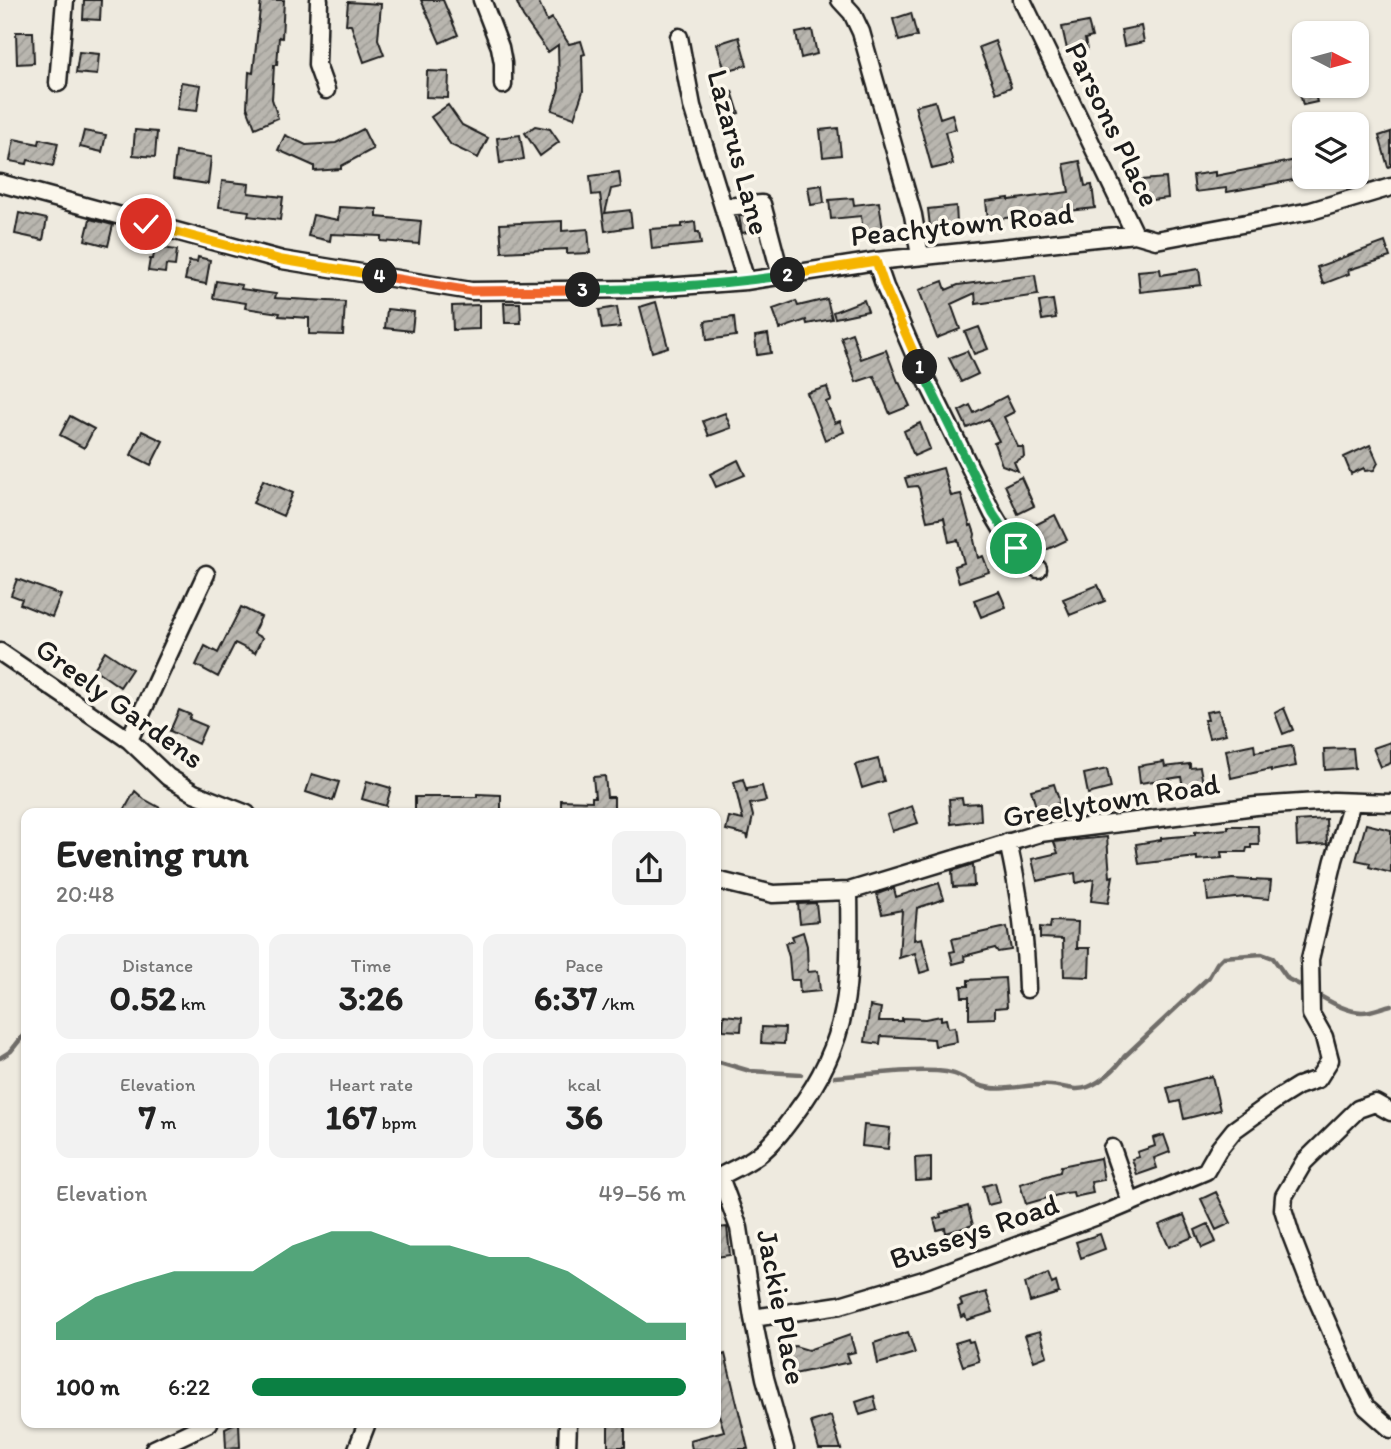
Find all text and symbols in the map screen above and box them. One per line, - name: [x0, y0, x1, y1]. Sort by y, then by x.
- north arrow: [1292, 21, 1368, 98]
- map controls: [1292, 21, 1369, 189]
- street label: Parsons Place: [1057, 35, 1169, 213]
- street label: Lazarus Lane: [699, 65, 779, 239]
- button: layers: [1292, 112, 1369, 189]
- pin: [116, 194, 176, 254]
- street label: Peachytown Road: [849, 194, 1076, 254]
- icon: check: [127, 205, 165, 243]
- pin: 4: [362, 258, 398, 294]
- pin: 2: [770, 258, 806, 292]
- text: 2: [783, 263, 793, 286]
- text: 4: [374, 264, 385, 287]
- pin: 3: [566, 272, 600, 308]
- text: 3: [577, 278, 588, 301]
- pin: 1: [902, 350, 937, 384]
- text: 1: [915, 355, 924, 378]
- pin: [986, 518, 1046, 578]
- icon: arrive: [997, 529, 1035, 567]
- street label: Greely Gardens: [28, 629, 212, 777]
- street label: Greelytown Road: [1000, 765, 1223, 835]
- text: Evening run: [56, 831, 249, 877]
- button: share: [612, 831, 686, 905]
- text: 20:48: [56, 880, 114, 908]
- text: Distance: [122, 954, 193, 977]
- text: Time: [351, 954, 391, 977]
- text: Pace: [565, 954, 603, 977]
- text: 0.52: [109, 977, 176, 1019]
- text: 3:26: [339, 977, 403, 1019]
- text: 6:37: [534, 977, 597, 1019]
- text: km: [176, 992, 206, 1015]
- text: /km: [597, 992, 635, 1015]
- text: Elevation: [120, 1073, 195, 1096]
- text: Heart rate: [329, 1073, 413, 1096]
- text: kcal: [567, 1073, 601, 1096]
- text: 7: [139, 1096, 156, 1138]
- text: 167: [325, 1096, 377, 1138]
- text: 36: [566, 1096, 603, 1138]
- text: m: [156, 1111, 176, 1134]
- text: bpm: [377, 1111, 417, 1134]
- text: Elevation: [56, 1179, 147, 1207]
- text: 49–56 m: [599, 1179, 686, 1207]
- street label: Busseys Road: [885, 1185, 1063, 1277]
- street label: Jackie Place: [749, 1226, 815, 1388]
- text: 100 m: [56, 1373, 120, 1401]
- text: 6:22: [168, 1373, 210, 1401]

